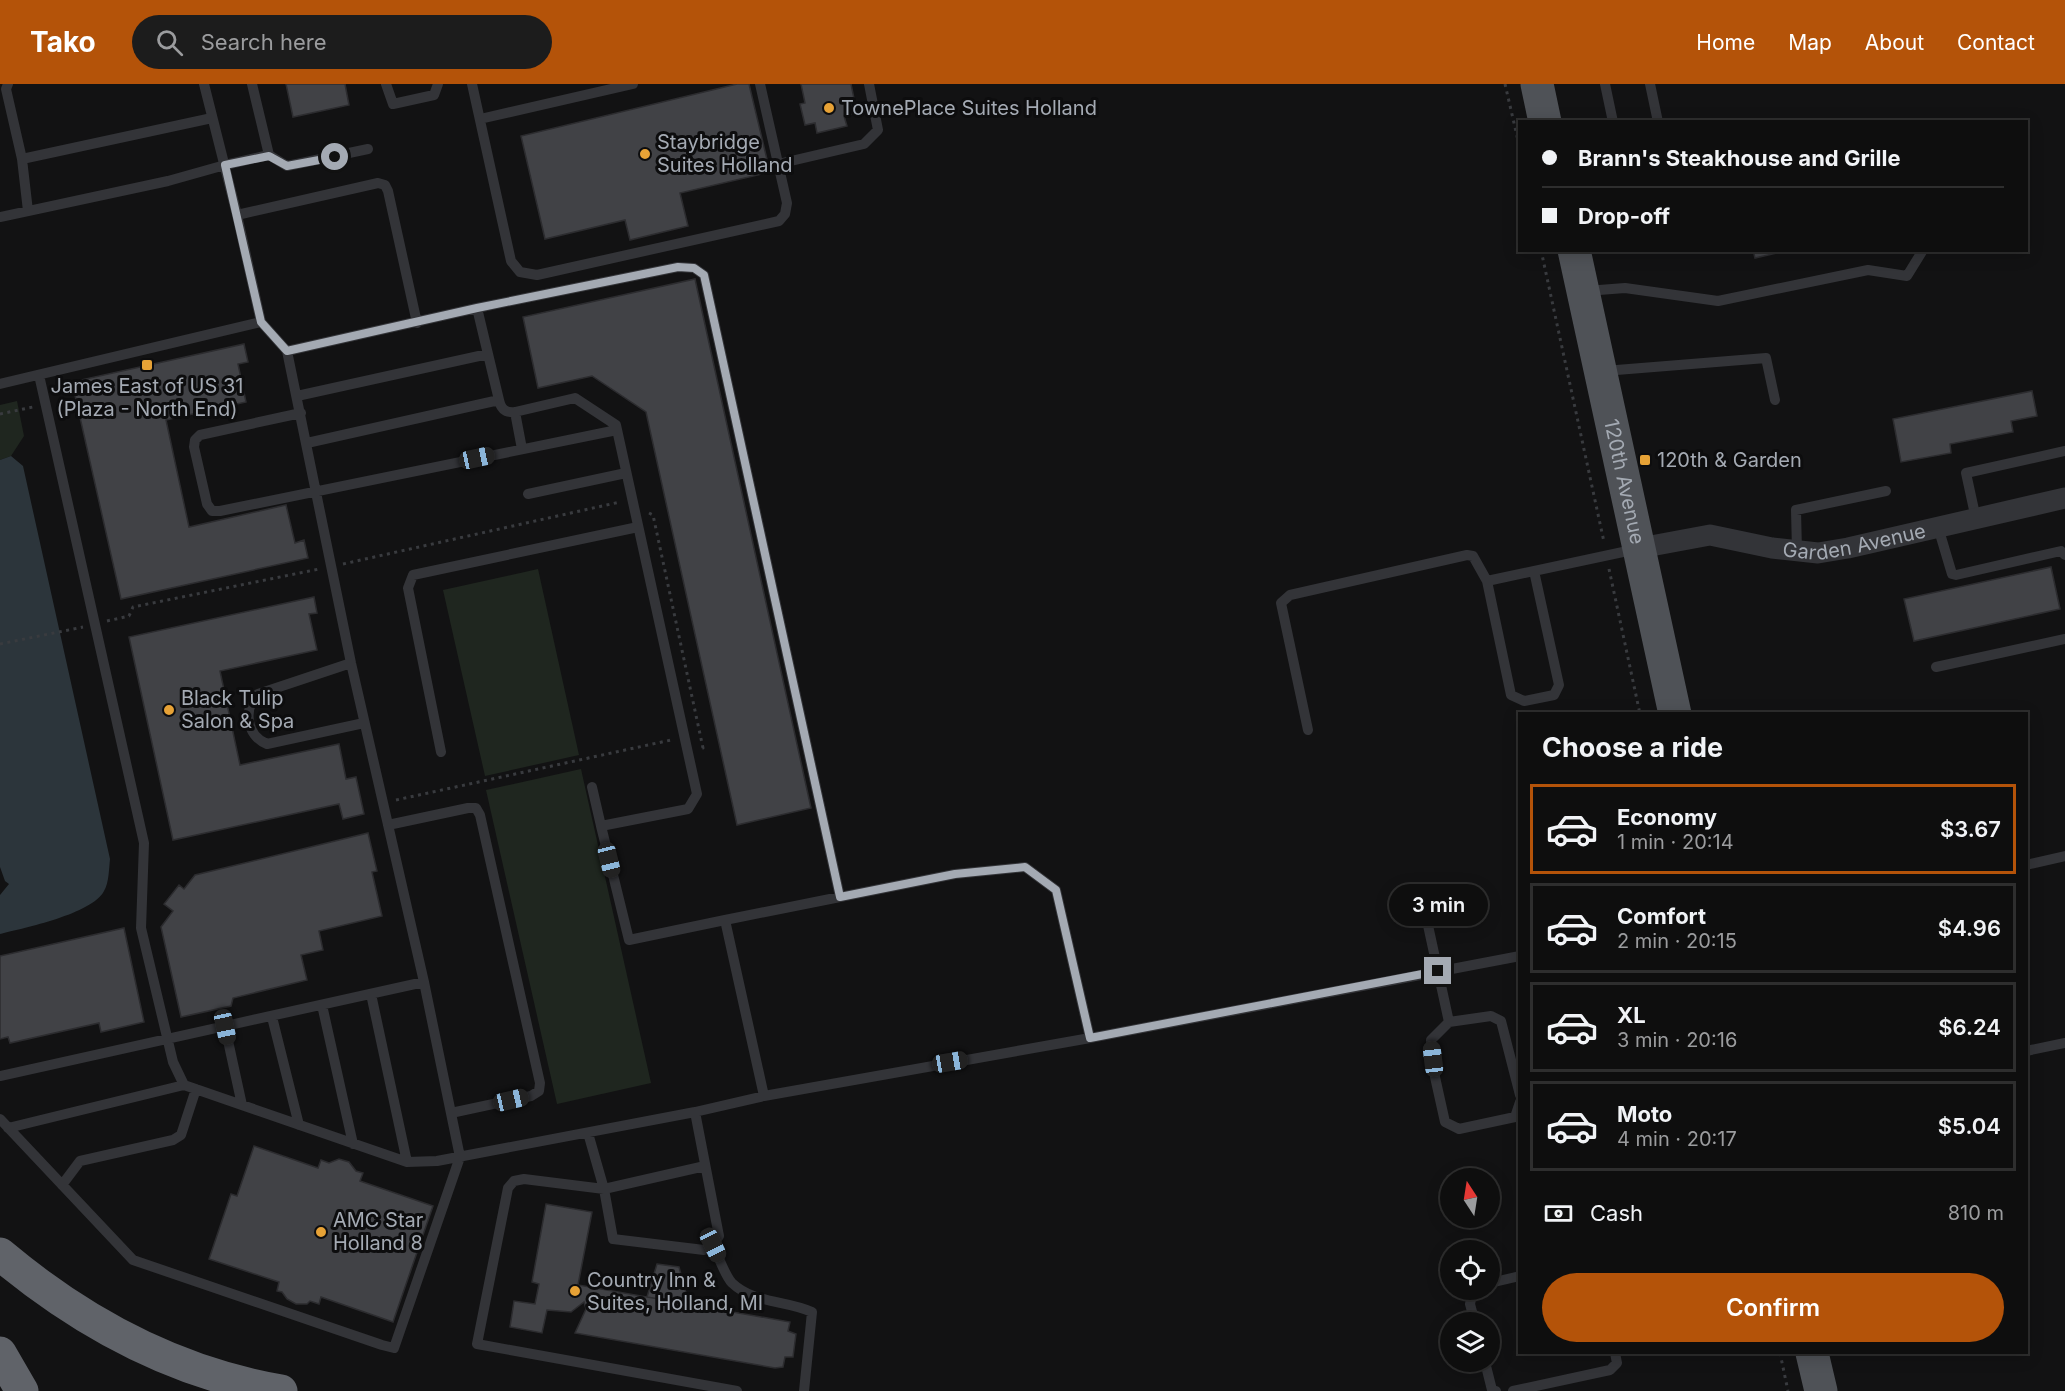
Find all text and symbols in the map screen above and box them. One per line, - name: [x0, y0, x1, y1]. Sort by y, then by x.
- search box: [132, 15, 552, 69]
- text: Tako: [30, 25, 96, 59]
- icon: search: [153, 26, 186, 59]
- text: Search here: [201, 29, 326, 55]
- text: Home: [1696, 30, 1755, 55]
- text: Map: [1788, 30, 1832, 55]
- text: About: [1865, 30, 1924, 55]
- text: Contact: [1957, 30, 2035, 55]
- place label: TownePlace Suites Holland: [841, 96, 1097, 120]
- marker: TownePlace Suites Holland: [822, 101, 836, 115]
- place label: Staybridge Suites Holland: [657, 130, 793, 177]
- route start: [321, 143, 348, 170]
- text: Brann's Steakhouse and Grille: [1578, 145, 1901, 171]
- marker: Staybridge Suites Holland: [638, 147, 652, 161]
- text: Drop-off: [1578, 203, 1670, 229]
- marker: James East of US 31 (Plaza - North End): [140, 358, 154, 372]
- place label: James East of US 31 (Plaza - North End): [51, 374, 243, 421]
- street label: 120th Avenue: [1599, 417, 1650, 546]
- car: [458, 445, 496, 471]
- place label: 120th & Garden: [1657, 448, 1802, 472]
- marker: 120th & Garden: [1638, 453, 1652, 467]
- street label: Garden Avenue: [1782, 519, 1928, 565]
- place label: Black Tulip Salon & Spa: [181, 686, 294, 733]
- marker: Black Tulip Salon & Spa: [162, 703, 176, 717]
- text: Choose a ride: [1542, 731, 1723, 764]
- icon: car: [1545, 802, 1599, 856]
- text: Economy: [1617, 804, 1717, 830]
- text: $3.67: [1940, 816, 2001, 842]
- text: 1 min · 20:14: [1617, 830, 1734, 854]
- car: [596, 840, 622, 880]
- callout: 3 min: [1388, 884, 1488, 926]
- text: 3 min: [1412, 893, 1465, 917]
- icon: car: [1545, 901, 1599, 955]
- text: Comfort: [1617, 903, 1706, 929]
- text: $4.96: [1938, 915, 2001, 941]
- text: 2 min · 20:15: [1617, 929, 1737, 953]
- route end: [1424, 957, 1451, 984]
- icon: car: [1545, 1000, 1599, 1054]
- text: XL: [1617, 1002, 1646, 1028]
- car: [212, 1008, 238, 1046]
- text: $6.24: [1938, 1014, 2001, 1040]
- text: 3 min · 20:16: [1617, 1028, 1737, 1052]
- car: [1422, 1040, 1444, 1078]
- car: [931, 1050, 969, 1074]
- car: [491, 1087, 531, 1113]
- icon: car: [1545, 1099, 1599, 1153]
- text: Moto: [1617, 1101, 1672, 1127]
- text: $5.04: [1938, 1113, 2001, 1139]
- text: 4 min · 20:17: [1617, 1127, 1737, 1151]
- north arrow: [1440, 1168, 1500, 1228]
- map controls: [1440, 1168, 1500, 1372]
- icon: cash: [1542, 1197, 1575, 1230]
- text: Cash: [1590, 1200, 1643, 1226]
- text: 810 m: [1948, 1201, 2004, 1225]
- place label: AMC Star Holland 8: [333, 1208, 424, 1255]
- marker: AMC Star Holland 8: [314, 1225, 328, 1239]
- car: [697, 1225, 729, 1265]
- button: locate: [1440, 1240, 1500, 1300]
- place label: Country Inn & Suites, Holland, MI: [587, 1268, 763, 1315]
- button: Confirm: [1542, 1273, 2004, 1342]
- marker: Country Inn & Suites, Holland, MI: [568, 1284, 582, 1298]
- button: layers: [1440, 1312, 1500, 1372]

